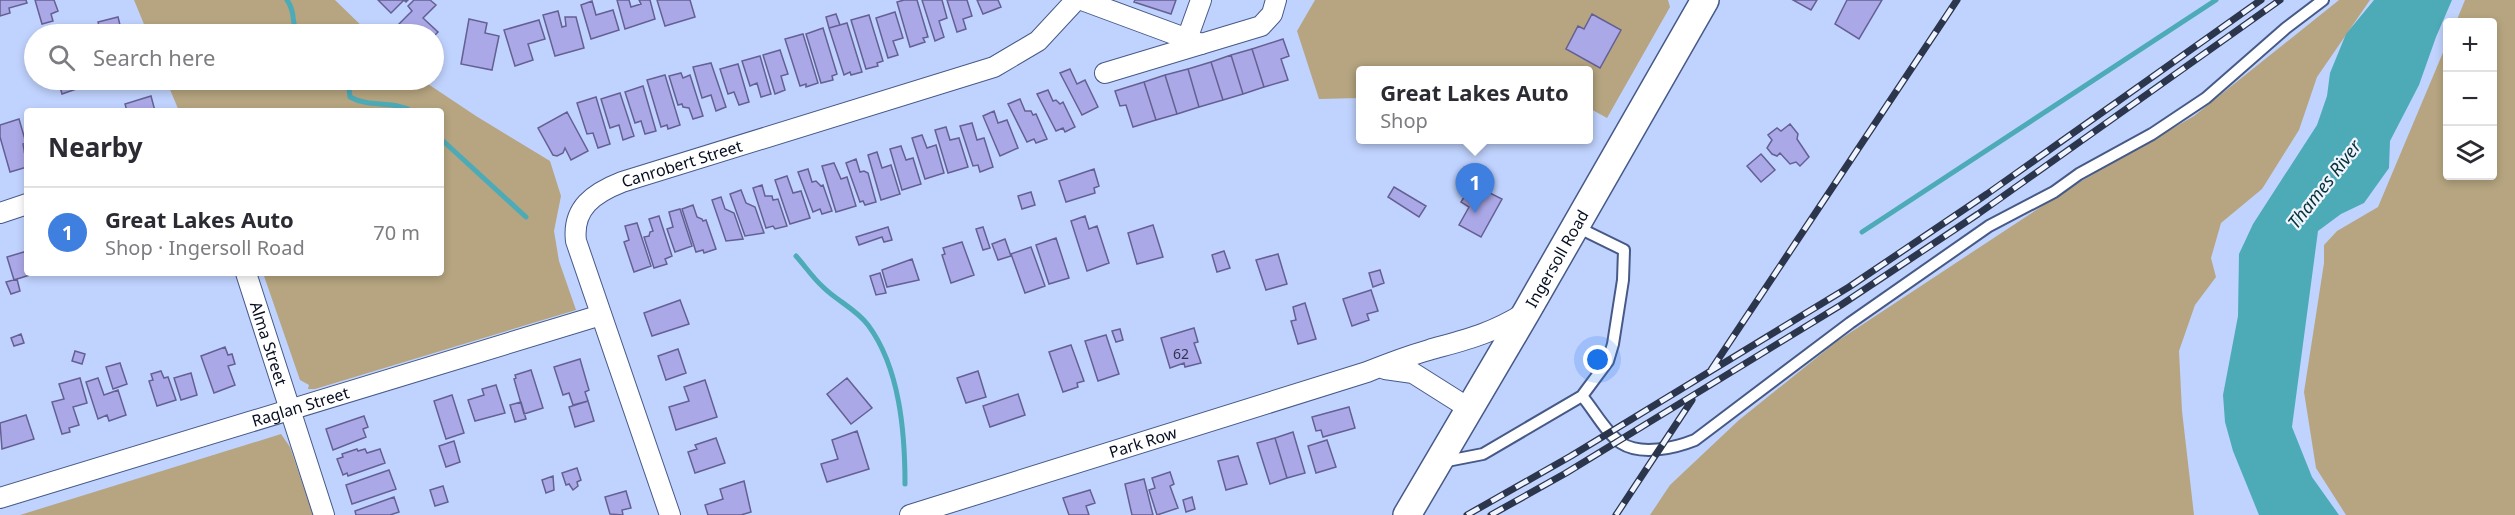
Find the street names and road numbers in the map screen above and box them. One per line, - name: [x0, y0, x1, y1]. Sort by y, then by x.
- street label: Canrobert Street: [619, 135, 745, 193]
- street label: Ingersoll Road: [1520, 206, 1594, 311]
- street label: Alma Street: [245, 299, 293, 389]
- street label: Raglan Street: [249, 381, 352, 432]
- street label: Park Row: [1106, 421, 1180, 463]

